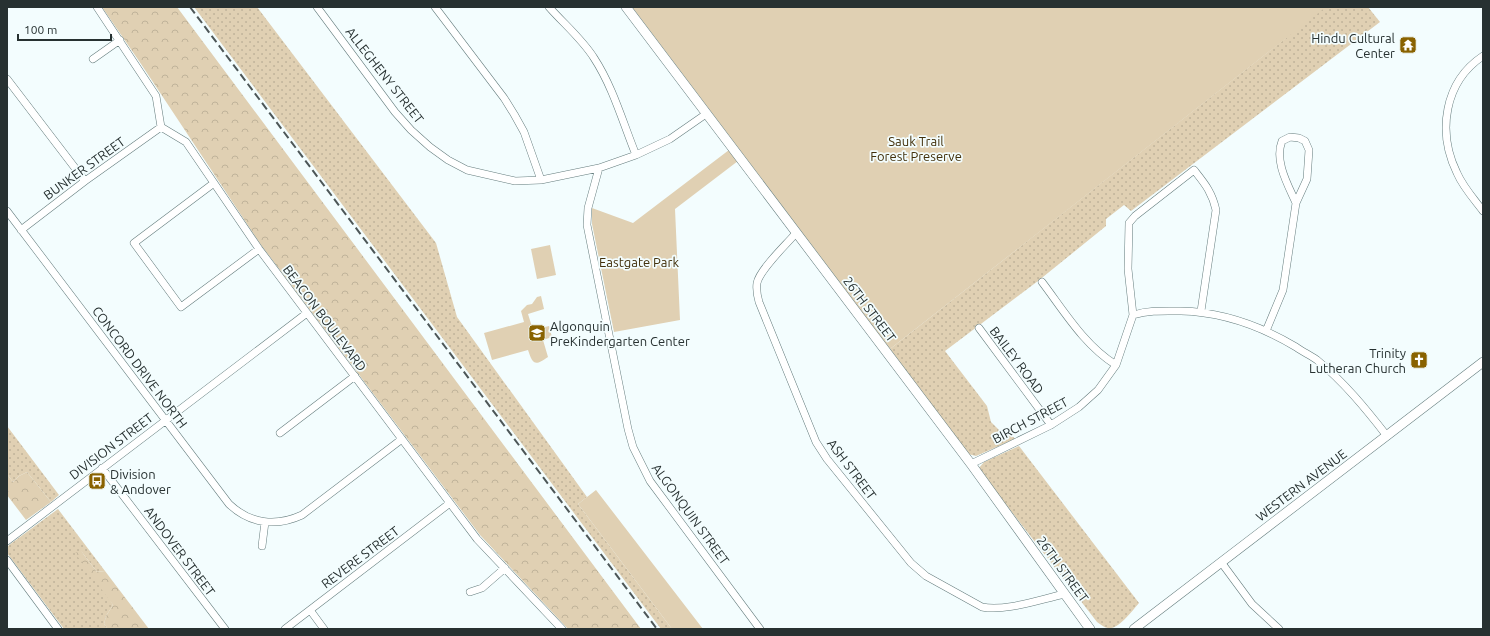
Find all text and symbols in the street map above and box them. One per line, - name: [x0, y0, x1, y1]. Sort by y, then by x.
- scale bar: [18, 16, 111, 42]
- text: 100 m: [24, 23, 57, 36]
- street label: ALLEGHENY STREET: [343, 24, 427, 126]
- place label: Hindu Cultural Center: [1311, 31, 1396, 60]
- temple icon: Hindu Cultural Center: [1398, 35, 1418, 55]
- street label: BUNKER STREET: [41, 134, 127, 202]
- park label: Sauk Trail Forest Preserve: [870, 134, 962, 163]
- park label: Eastgate Park: [599, 255, 679, 269]
- street label: BEACON BOULEVARD: [281, 262, 369, 374]
- street label: 26TH STREET: [841, 274, 899, 344]
- street label: CONCORD DRIVE NORTH: [90, 304, 190, 430]
- place label: Algonquin PreKindergarten Center: [550, 319, 690, 348]
- school or university icon: Algonquin PreKindergarten Center: [527, 323, 547, 343]
- street label: BAILEY ROAD: [987, 324, 1047, 396]
- place label: Trinity Lutheran Church: [1309, 346, 1406, 375]
- church icon: Trinity Lutheran Church: [1409, 350, 1429, 370]
- street label: BIRCH STREET: [990, 394, 1070, 446]
- street label: DIVISION STREET: [67, 410, 155, 482]
- street label: ASH STREET: [825, 436, 879, 502]
- street label: WESTERN AVENUE: [1253, 446, 1349, 524]
- street label: ALGONQUIN STREET: [649, 461, 732, 568]
- place label: Division & Andover: [110, 467, 171, 496]
- bus stop icon: Division & Andover: [87, 471, 107, 491]
- street label: ANDOVER STREET: [142, 504, 218, 598]
- street label: REVERE STREET: [319, 523, 401, 591]
- street label: 26TH STREET: [1034, 533, 1092, 605]

